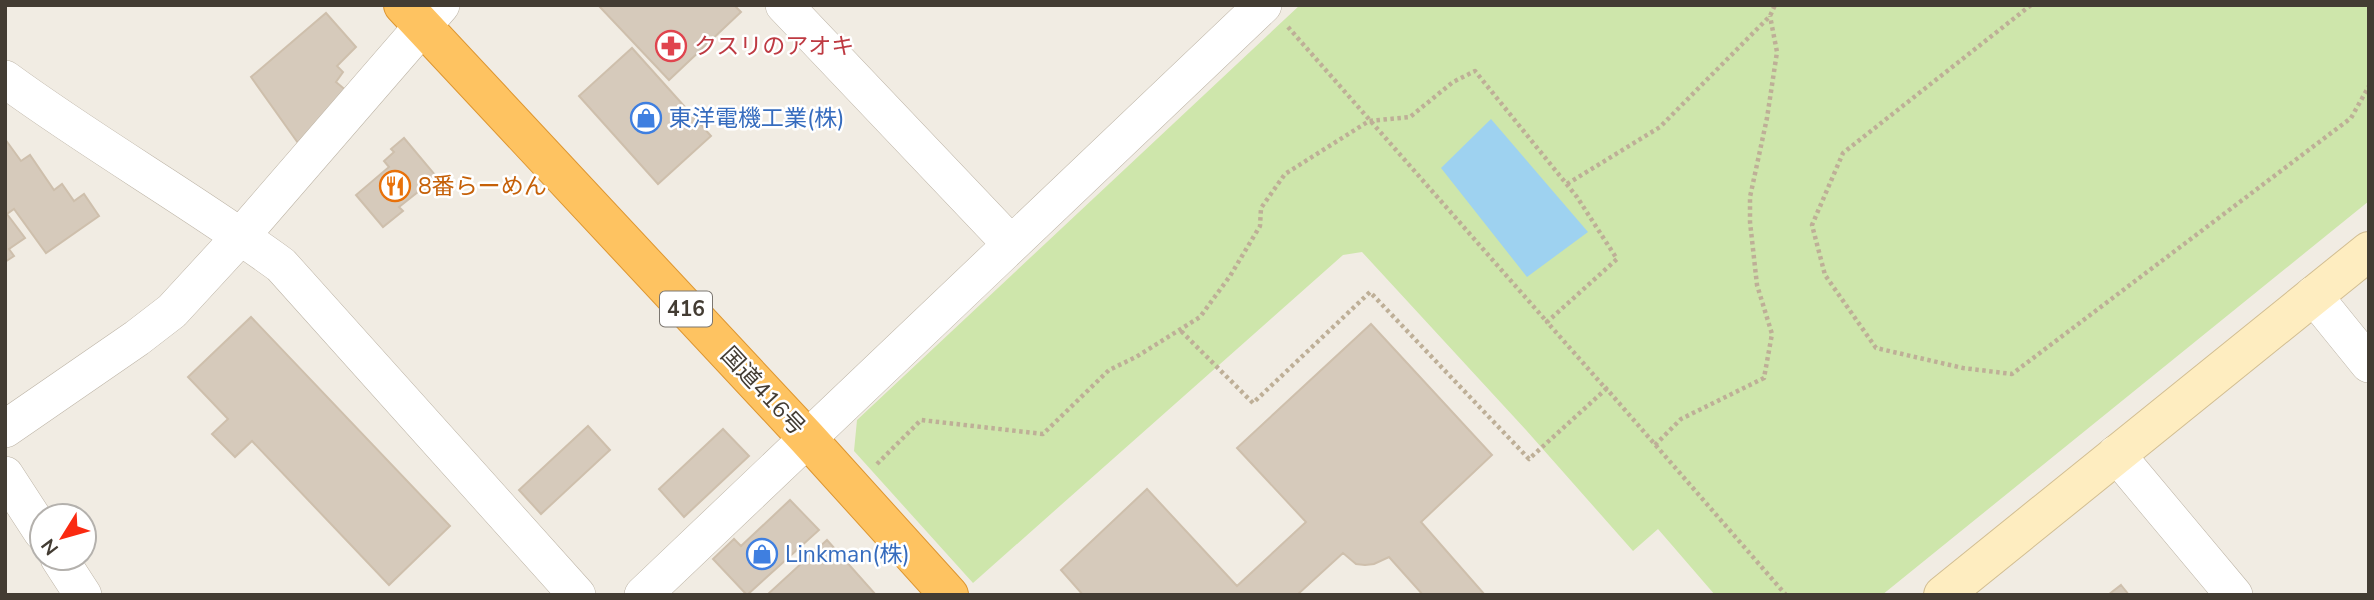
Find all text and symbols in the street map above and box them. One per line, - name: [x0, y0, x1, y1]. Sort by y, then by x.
- pharmacy icon: クスリのアオキ: [654, 29, 688, 63]
- place label: クスリのアオキ: [694, 31, 854, 62]
- shop icon: 東洋電機工業(株): [629, 101, 663, 135]
- place label: 東洋電機工業(株): [669, 103, 845, 134]
- restaurant icon: 8番らーめん: [378, 169, 412, 203]
- place label: 8番らーめん: [418, 171, 547, 202]
- road number: 416: [660, 292, 712, 326]
- street label: 国道416号: [714, 340, 812, 442]
- north arrow: [28, 502, 98, 572]
- text: N: [36, 533, 65, 560]
- shop icon: Linkman(株): [745, 537, 779, 571]
- place label: Linkman(株): [785, 539, 910, 570]

